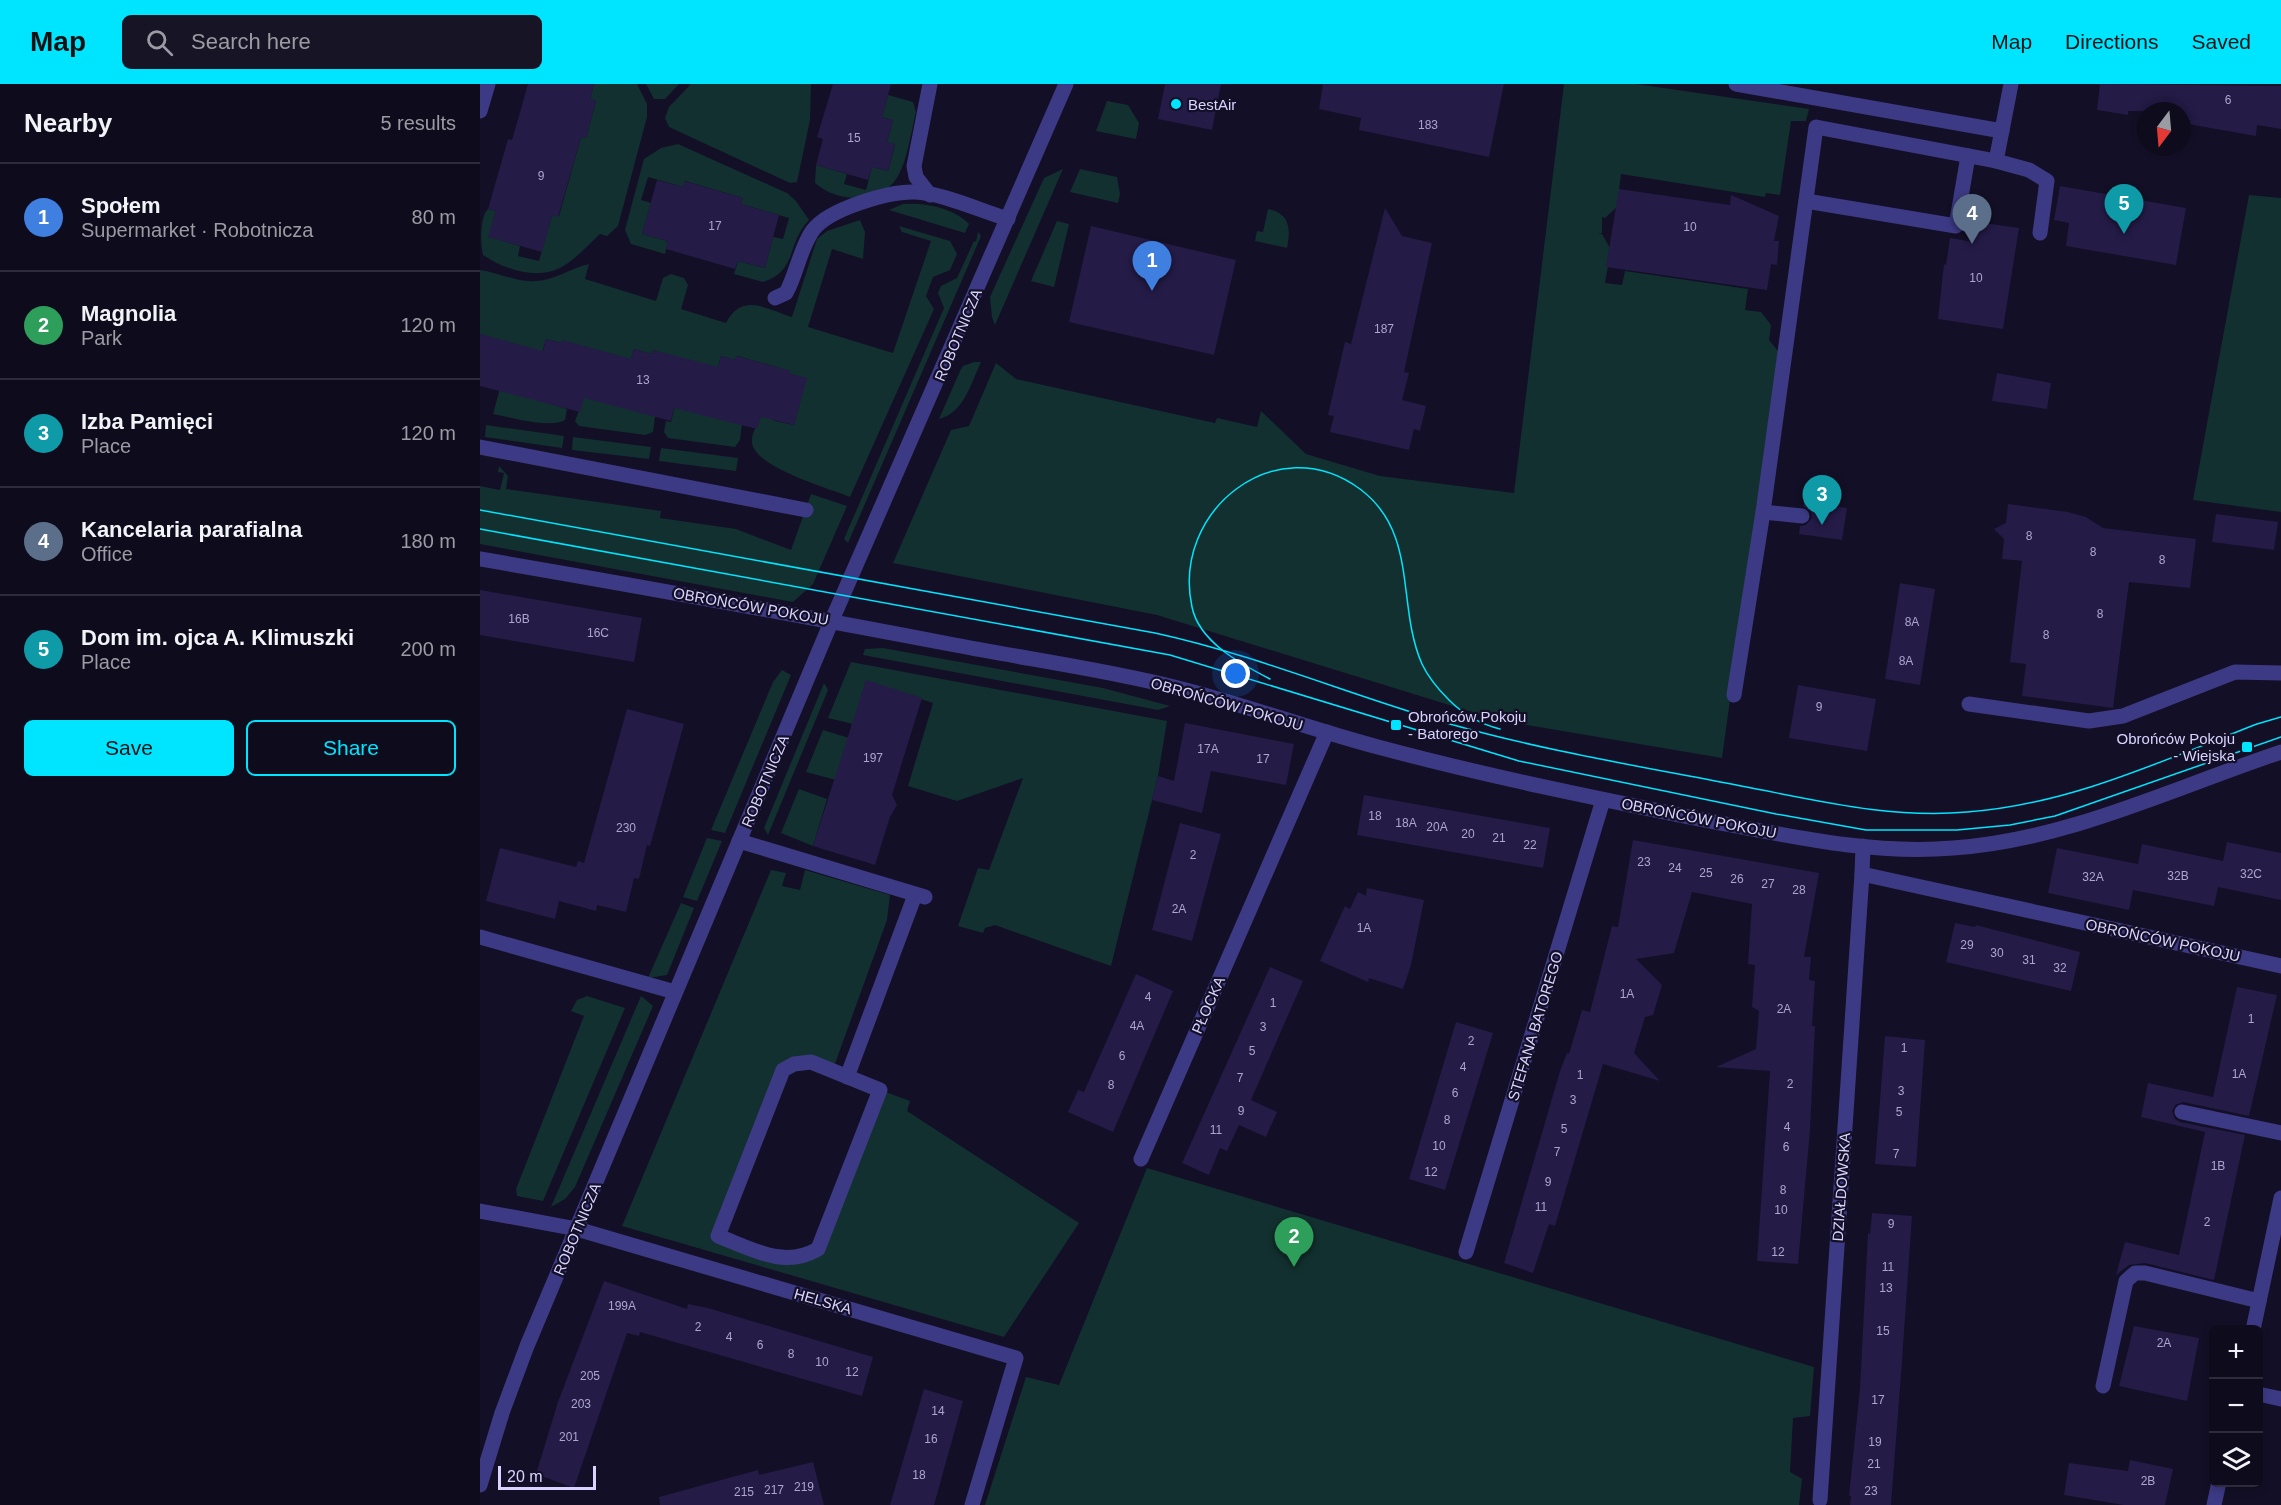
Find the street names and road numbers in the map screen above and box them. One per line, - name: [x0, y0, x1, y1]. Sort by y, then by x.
- street label: ROBOTNICZA: [931, 286, 985, 384]
- street label: OBROŃCÓW POKOJU: [672, 584, 830, 628]
- street label: OBROŃCÓW POKOJU: [1149, 674, 1305, 734]
- street label: ROBOTNICZA: [738, 732, 792, 830]
- street label: OBROŃCÓW POKOJU: [1620, 795, 1778, 841]
- street label: OBROŃCÓW POKOJU: [2084, 915, 2242, 965]
- street label: STEFANA BATOREGO: [1504, 949, 1566, 1103]
- street label: PŁOCKA: [1188, 974, 1228, 1036]
- street label: DZIAŁDOWSKA: [1829, 1132, 1853, 1242]
- street label: ROBOTNICZA: [550, 1180, 604, 1278]
- street label: HELSKA: [792, 1285, 854, 1317]

